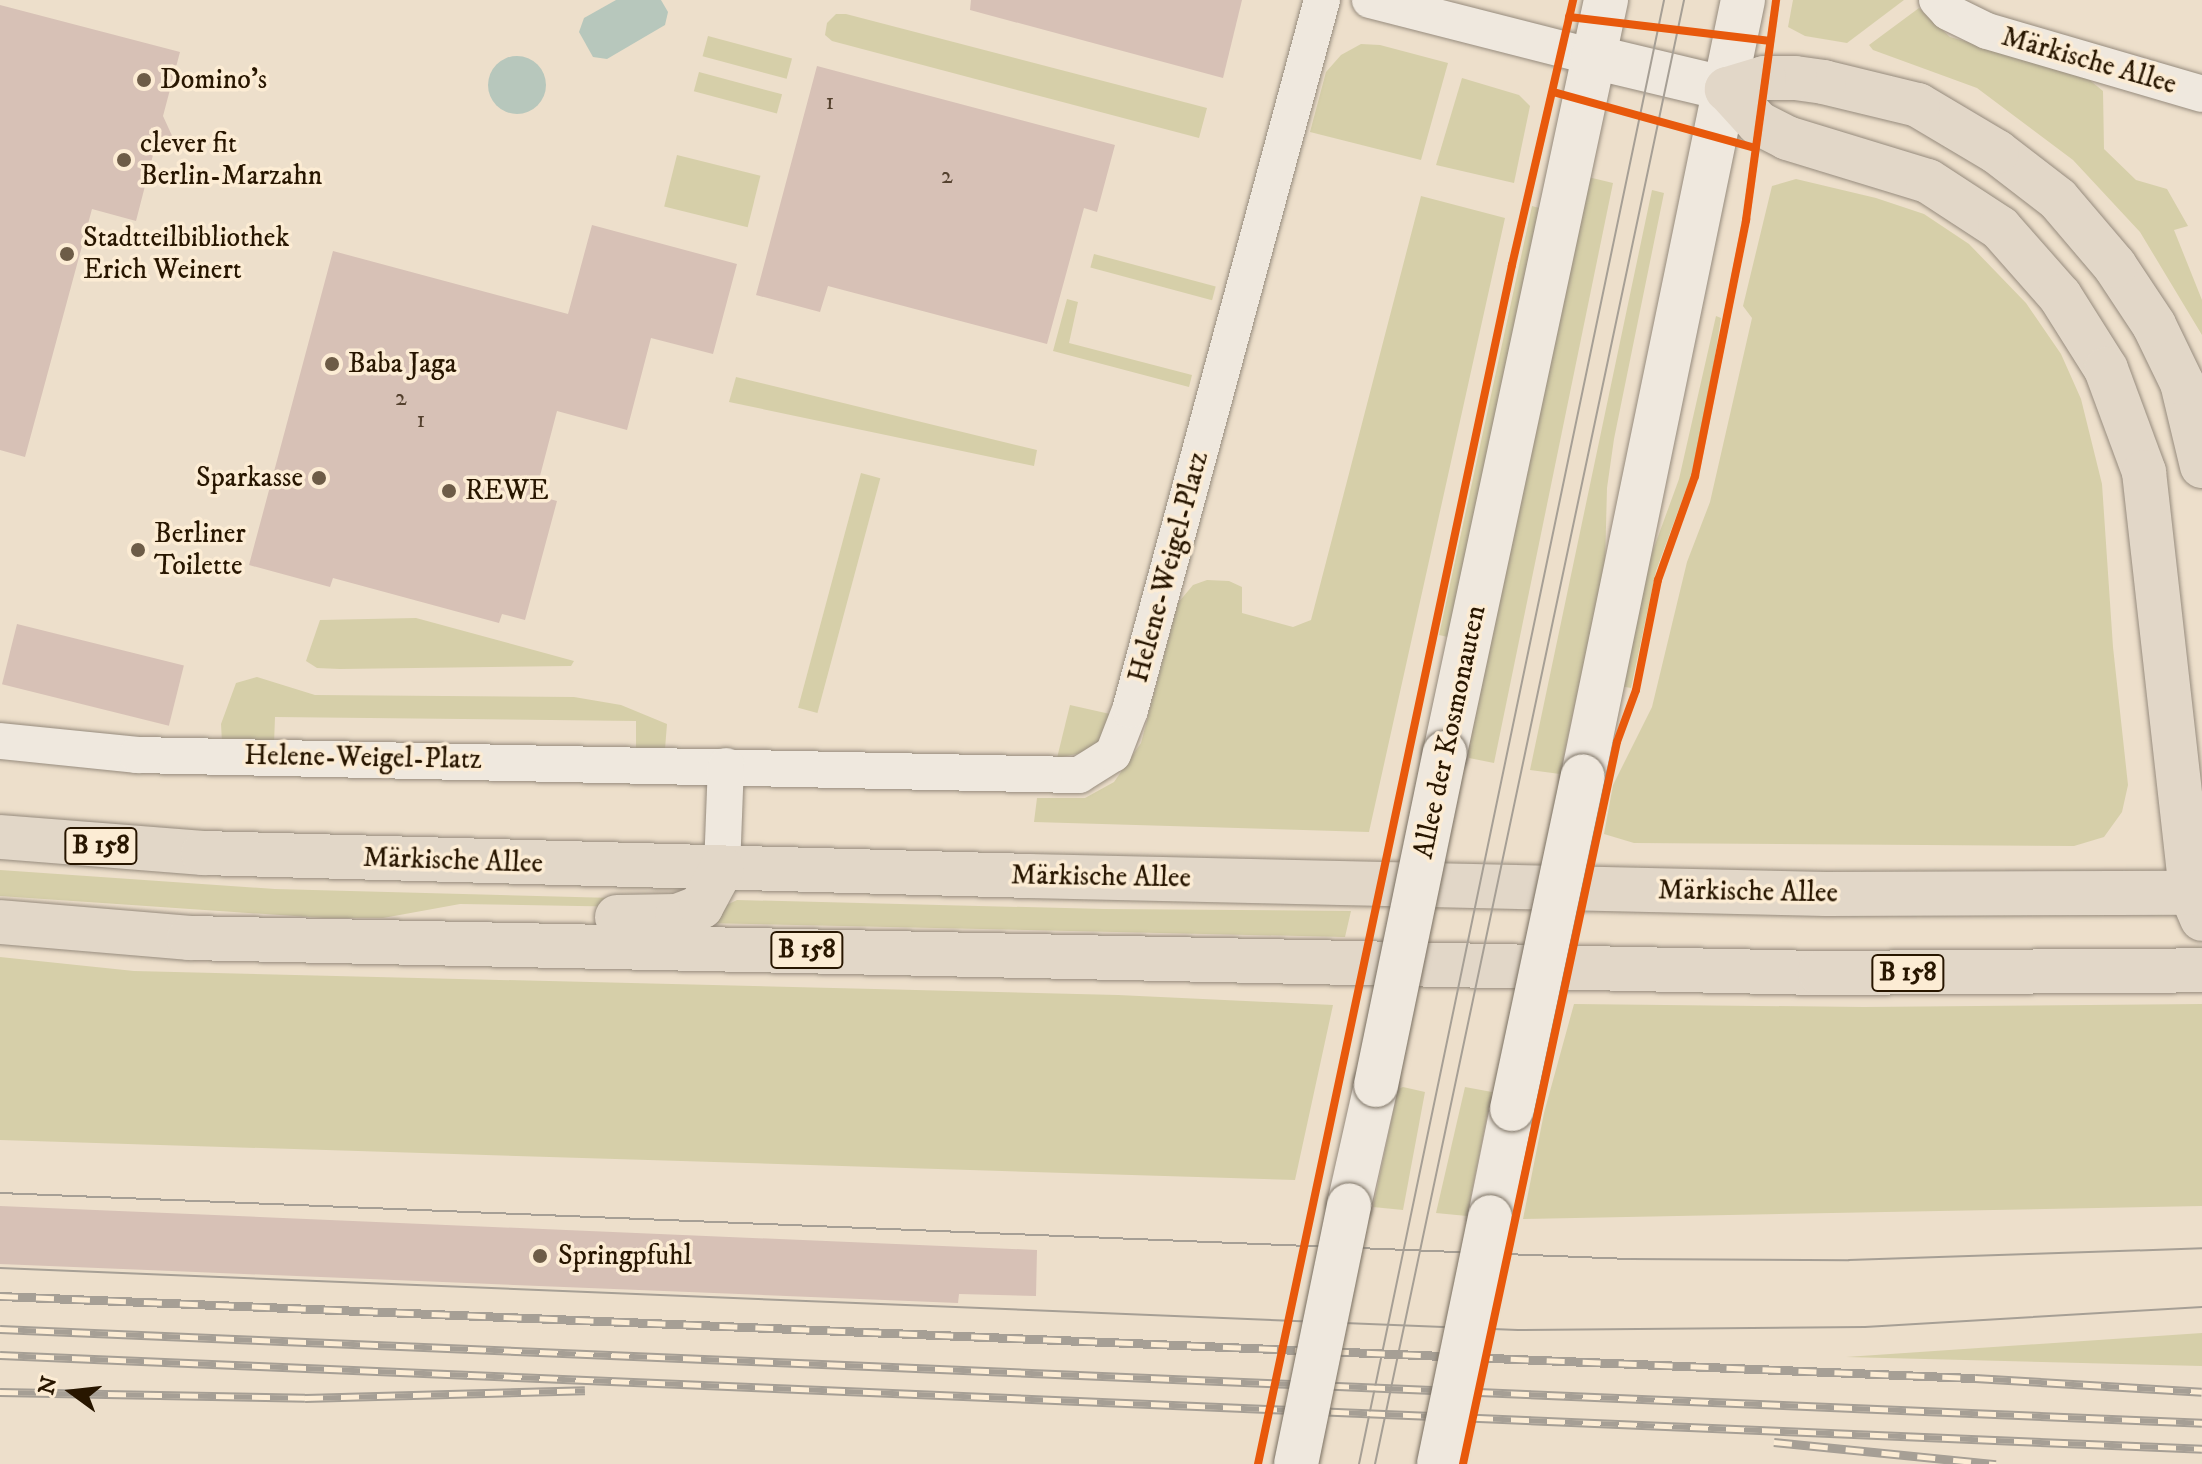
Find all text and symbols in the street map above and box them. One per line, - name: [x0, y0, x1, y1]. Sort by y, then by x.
- street label: Märkische Allee: [1998, 20, 2180, 102]
- place label: Domino's: [160, 63, 267, 97]
- marker: Domino's: [135, 71, 153, 89]
- house number: 1: [826, 89, 834, 117]
- place label: clever fit Berlin-Marzahn: [140, 127, 322, 193]
- marker: clever fit Berlin-Marzahn: [115, 151, 133, 169]
- house number: 2: [941, 163, 953, 191]
- place label: Stadtteilbibliothek Erich Weinert: [83, 221, 289, 287]
- marker: Stadtteilbibliothek Erich Weinert: [58, 245, 76, 263]
- place label: Baba Jaga: [348, 347, 457, 381]
- marker: Baba Jaga: [323, 355, 341, 373]
- house number: 2: [395, 385, 407, 413]
- house number: 1: [417, 407, 425, 435]
- street label: Helene-Weigel-Platz: [1122, 448, 1216, 686]
- place label: Sparkasse: [196, 461, 303, 495]
- marker: Sparkasse: [310, 469, 328, 487]
- place label: REWE: [465, 474, 549, 508]
- marker: REWE: [440, 482, 458, 500]
- place label: Berliner Toilette: [154, 517, 246, 583]
- marker: Berliner Toilette: [129, 541, 147, 559]
- street label: Allee der Kosmonauten: [1407, 602, 1493, 862]
- street label: Helene-Weigel-Platz: [244, 739, 482, 777]
- road number: B 158: [63, 824, 139, 868]
- street label: Märkische Allee: [362, 841, 544, 881]
- street label: Märkische Allee: [1011, 859, 1191, 895]
- street label: Märkische Allee: [1658, 874, 1838, 910]
- road number: B 158: [769, 928, 845, 972]
- road number: B 158: [1870, 951, 1946, 995]
- place label: Springpfuhl: [558, 1239, 692, 1273]
- marker: Springpfuhl: [529, 1245, 551, 1267]
- north arrow: [32, 1352, 112, 1432]
- text: N: [33, 1373, 64, 1398]

